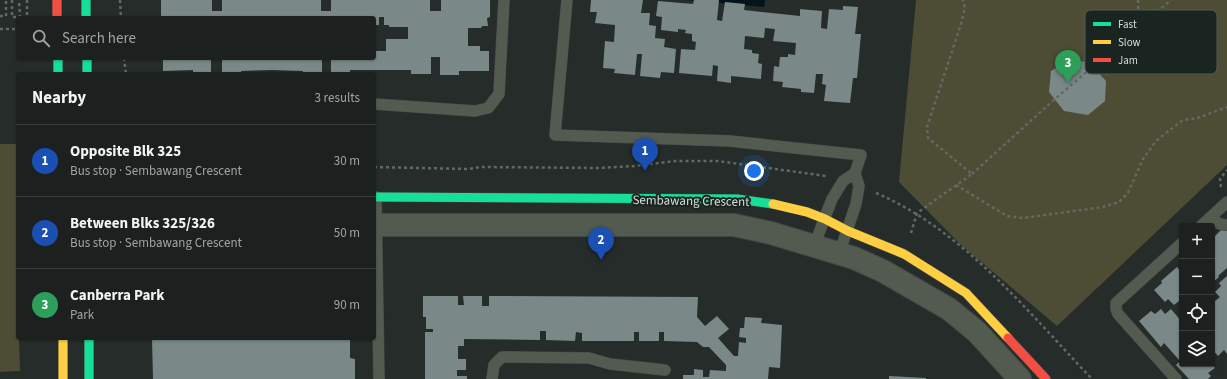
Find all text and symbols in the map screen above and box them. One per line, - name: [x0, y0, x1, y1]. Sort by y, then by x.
- legend: [1085, 10, 1217, 74]
- search box: [16, 16, 376, 60]
- text: Fast: [1118, 17, 1137, 32]
- icon: search: [30, 27, 52, 49]
- text: Search here: [62, 28, 136, 49]
- text: Slow: [1118, 35, 1141, 50]
- pin: 3: [1055, 50, 1081, 83]
- text: Jam: [1118, 53, 1138, 68]
- text: Nearby: [32, 86, 86, 110]
- text: 3 results: [315, 89, 360, 107]
- pin: 1: [632, 138, 658, 171]
- text: Opposite Blk 325: [70, 141, 181, 162]
- text: 1: [42, 152, 48, 170]
- text: 30 m: [334, 152, 360, 170]
- your location: [744, 161, 764, 181]
- text: Bus stop · Sembawang Crescent: [70, 162, 242, 180]
- street label: Sembawang Crescent: [632, 191, 750, 211]
- text: Between Blks 325/326: [70, 213, 215, 234]
- map controls: [1179, 223, 1215, 367]
- button: +: [1179, 223, 1215, 259]
- text: 2: [42, 224, 48, 242]
- text: 50 m: [334, 224, 360, 242]
- pin: 2: [588, 227, 614, 260]
- text: Bus stop · Sembawang Crescent: [70, 234, 242, 252]
- button: −: [1179, 259, 1215, 295]
- text: Canberra Park: [70, 285, 165, 306]
- button: locate: [1179, 295, 1215, 331]
- text: 3: [42, 296, 48, 314]
- text: 90 m: [334, 296, 360, 314]
- text: Park: [70, 306, 94, 324]
- button: layers: [1179, 331, 1215, 367]

